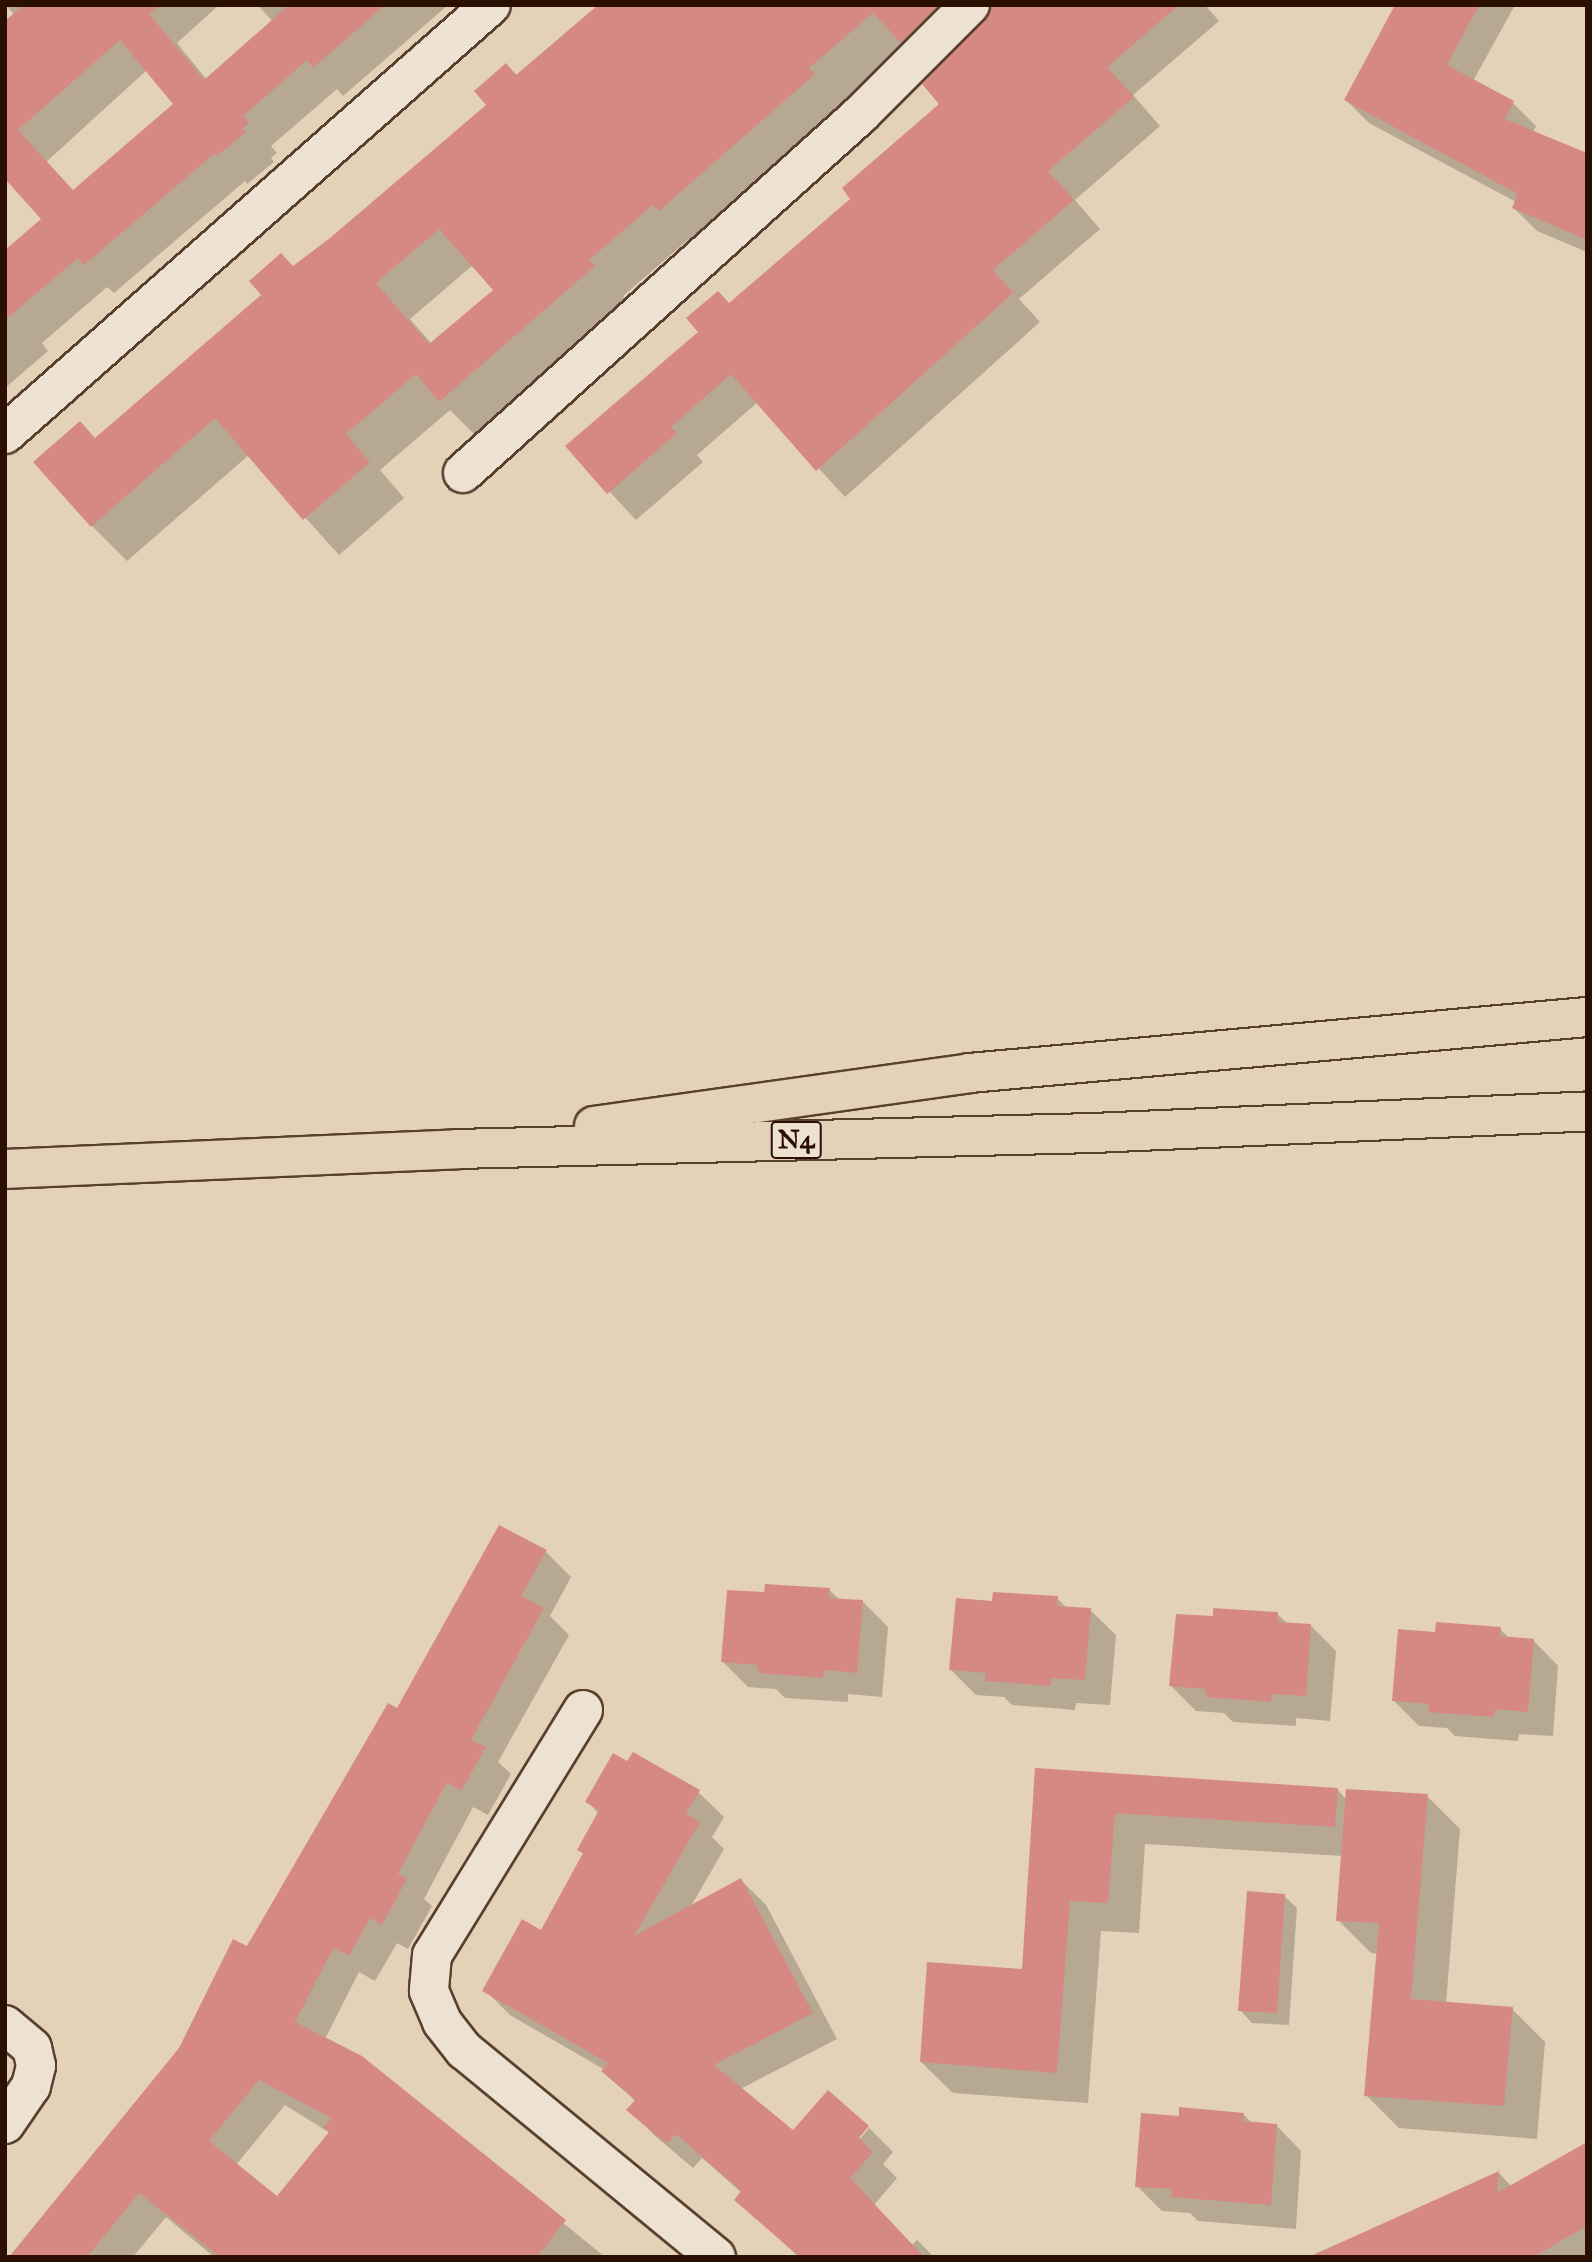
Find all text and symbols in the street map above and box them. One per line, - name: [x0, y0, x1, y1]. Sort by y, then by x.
- road number: N4: [770, 1118, 822, 1162]

